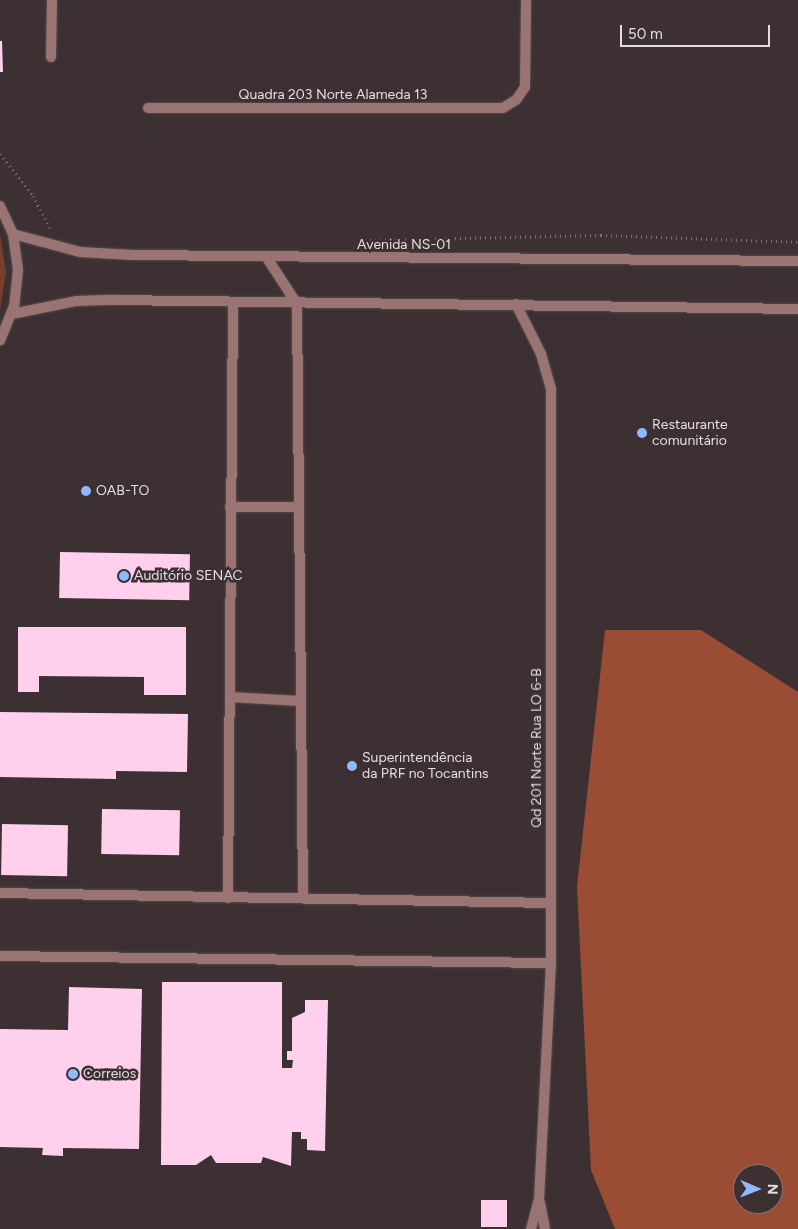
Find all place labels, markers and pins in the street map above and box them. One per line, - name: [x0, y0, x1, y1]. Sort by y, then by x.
- place label: Restaurante comunitário: [652, 417, 728, 450]
- marker: Restaurante comunitário: [636, 427, 648, 439]
- place label: OAB-TO: [96, 483, 149, 499]
- marker: OAB-TO: [80, 485, 92, 497]
- place label: Auditório SENAC: [134, 568, 243, 584]
- marker: Auditório SENAC: [118, 570, 130, 582]
- place label: Superintendência da PRF no Tocantins: [362, 750, 489, 782]
- marker: Superintendência da PRF no Tocantins: [346, 760, 358, 772]
- place label: Correios: [83, 1066, 136, 1082]
- marker: Correios: [67, 1068, 79, 1080]

